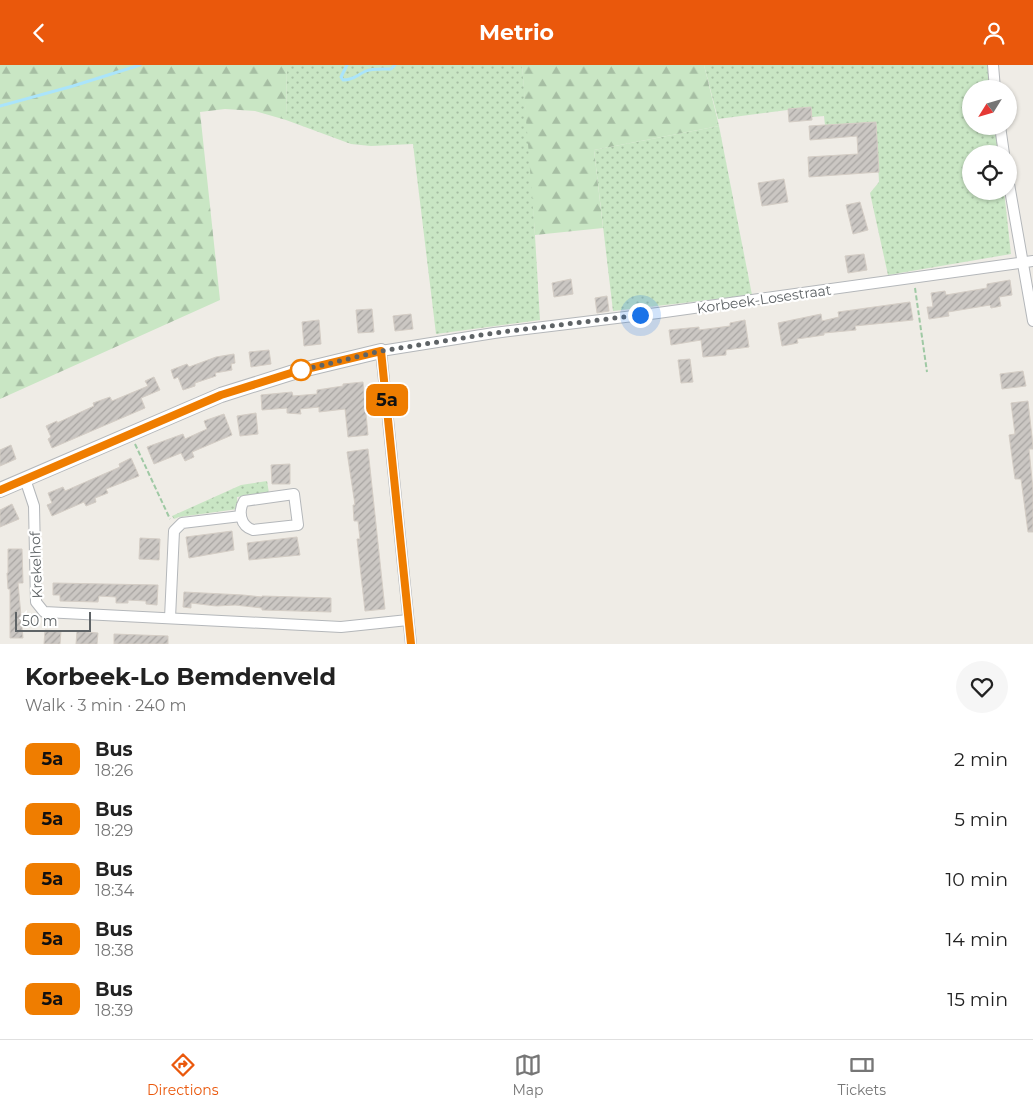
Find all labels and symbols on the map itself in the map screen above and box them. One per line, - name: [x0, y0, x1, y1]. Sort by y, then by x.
- north arrow: [962, 80, 1018, 135]
- street label: Korbeek-Losestraat: [696, 281, 833, 317]
- your location: [628, 303, 653, 328]
- unlabelled marker: [290, 359, 312, 381]
- line badge: 5a: [364, 384, 410, 416]
- street label: Krekelhof: [26, 530, 46, 599]
- scale bar: [15, 609, 91, 632]

